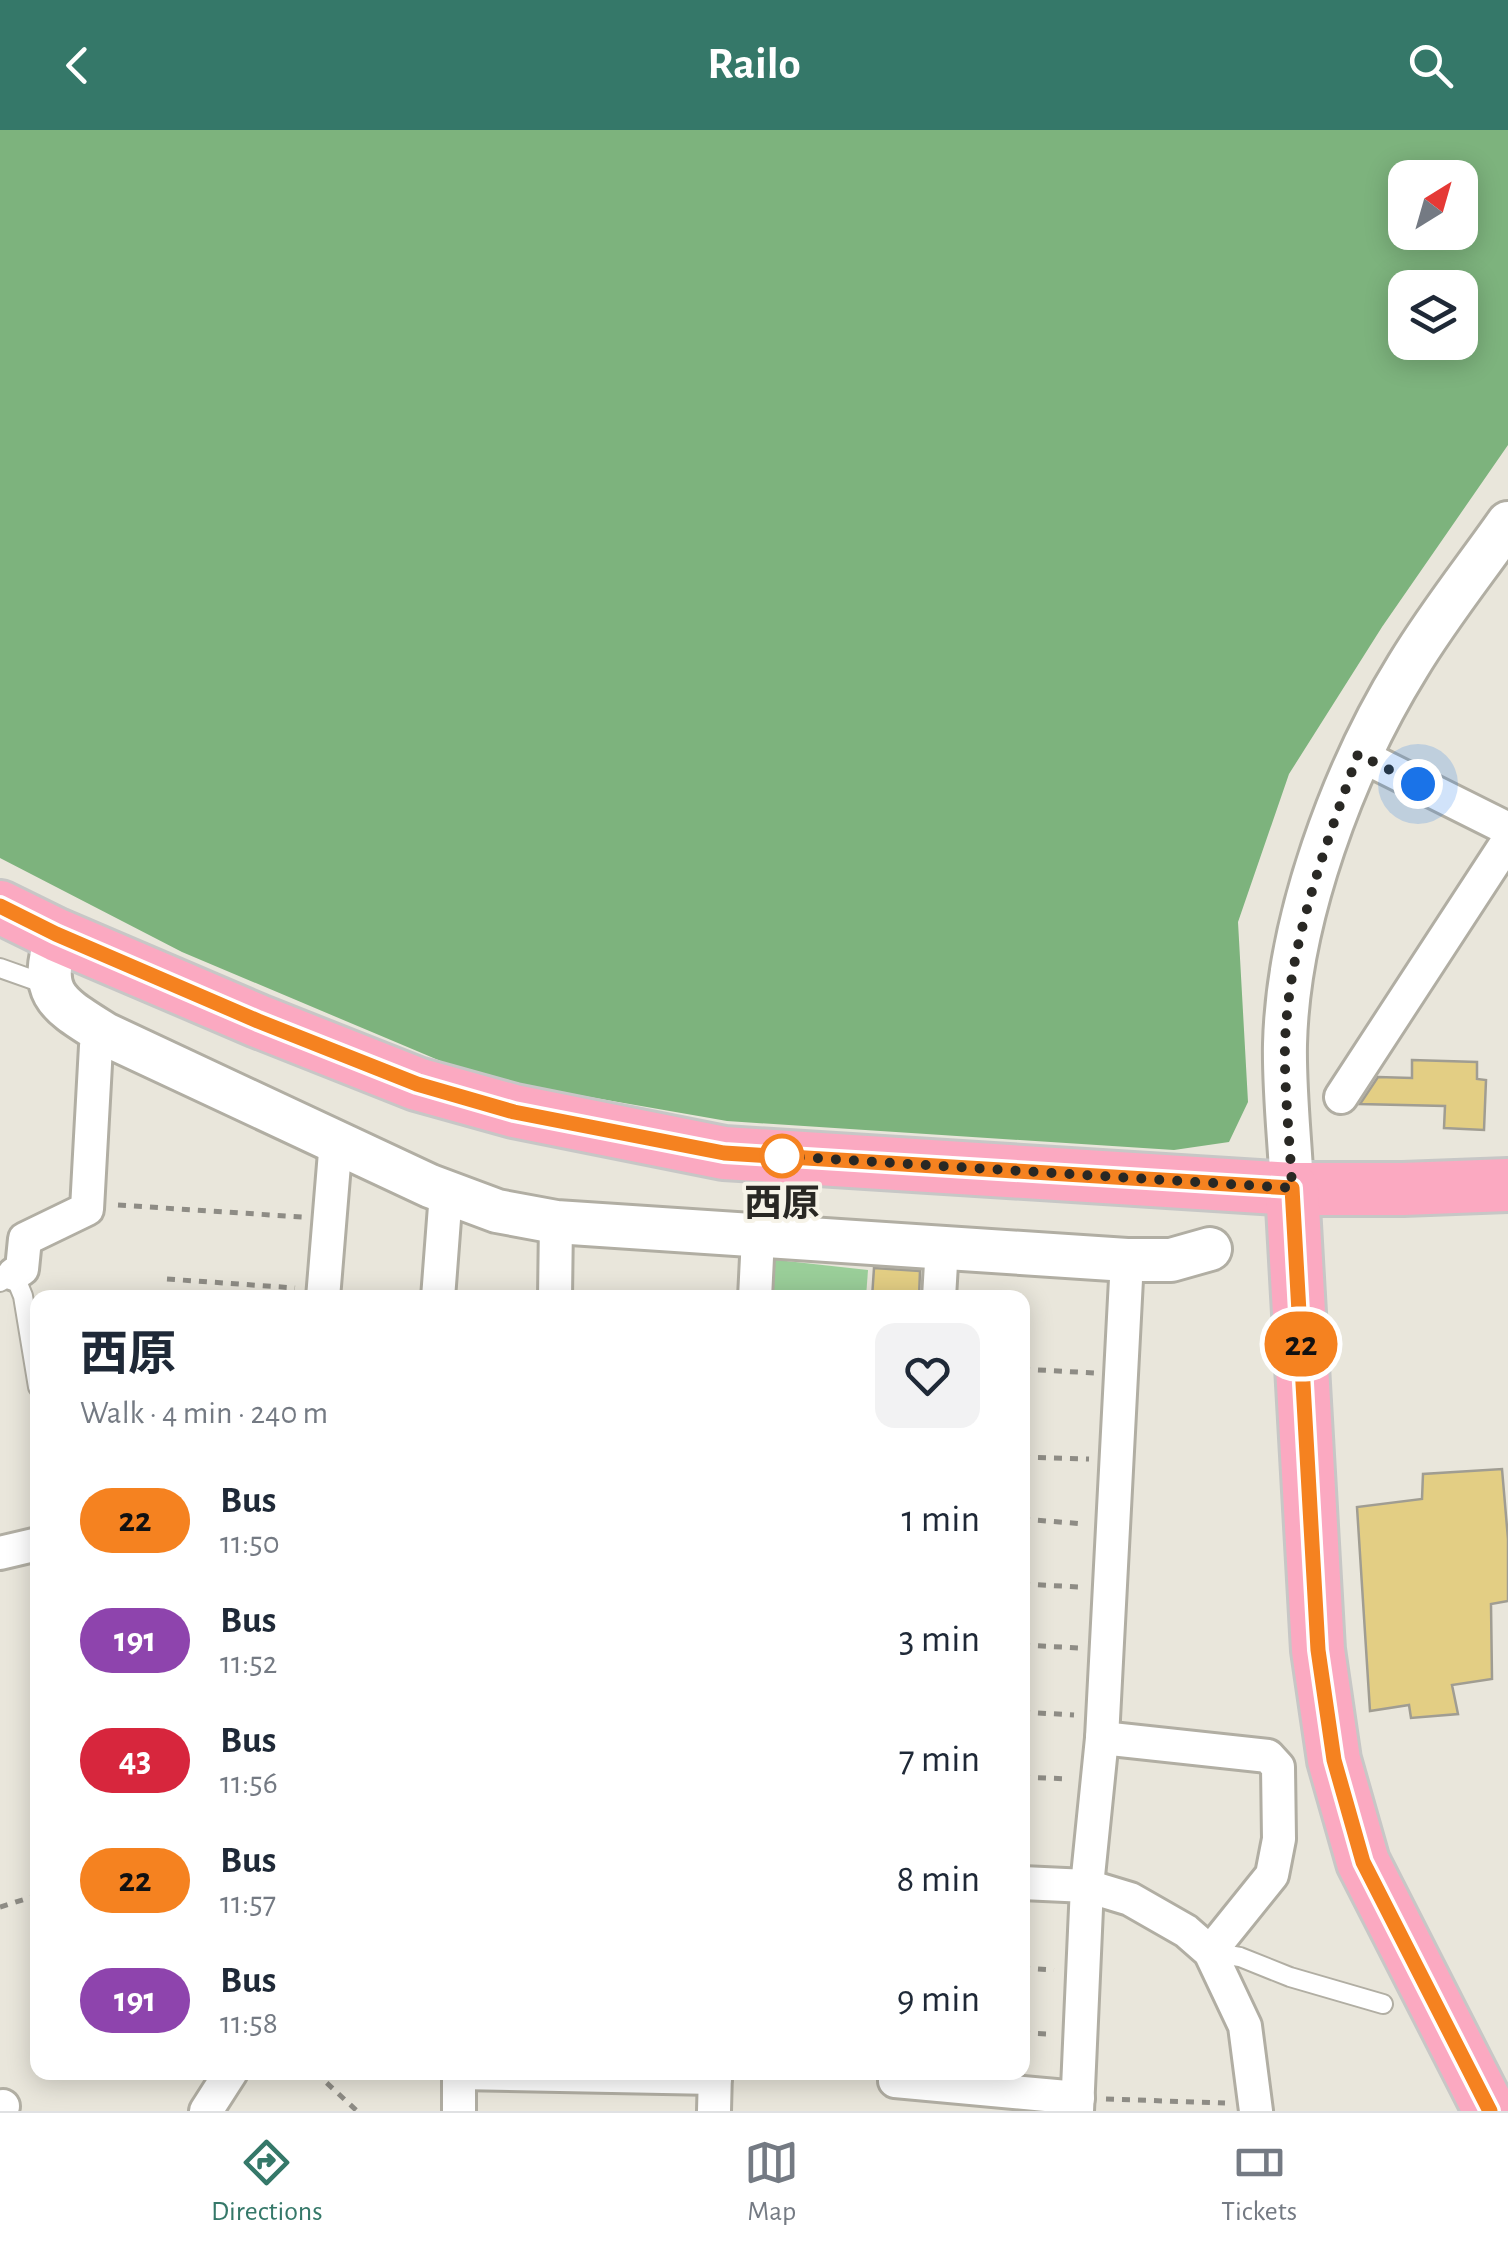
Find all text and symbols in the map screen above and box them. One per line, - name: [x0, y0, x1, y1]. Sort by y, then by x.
- icon: back: [50, 38, 105, 93]
- icon: search: [1403, 38, 1458, 93]
- text: Railo: [707, 42, 801, 87]
- north arrow: [1388, 160, 1478, 250]
- map controls: [1388, 160, 1478, 360]
- button: layers: [1388, 270, 1478, 360]
- your location: [1393, 759, 1443, 809]
- marker: 西原: [761, 1135, 803, 1177]
- place label: 西原: [744, 1185, 820, 1224]
- line badge: 22: [1256, 1312, 1346, 1376]
- button: heart: [875, 1323, 980, 1428]
- text: 22: [1285, 1327, 1317, 1362]
- text: 西原: [80, 1332, 176, 1380]
- text: Walk · 4 min · 240 m: [80, 1397, 328, 1429]
- text: Bus: [220, 1482, 276, 1520]
- text: 1 min: [901, 1501, 980, 1539]
- text: 22: [119, 1503, 151, 1538]
- text: 11:50: [220, 1527, 280, 1559]
- text: Bus: [220, 1602, 276, 1640]
- text: 3 min: [899, 1621, 980, 1659]
- text: 191: [114, 1623, 156, 1658]
- text: 11:52: [220, 1647, 277, 1679]
- text: Bus: [220, 1722, 276, 1760]
- text: 7 min: [899, 1741, 980, 1779]
- text: 43: [119, 1743, 151, 1778]
- text: 11:56: [220, 1767, 278, 1799]
- text: Bus: [220, 1842, 276, 1880]
- text: 8 min: [897, 1861, 980, 1899]
- text: 22: [119, 1863, 151, 1898]
- text: 11:57: [220, 1887, 276, 1919]
- text: Bus: [220, 1962, 276, 2000]
- text: 9 min: [897, 1981, 980, 2019]
- text: 191: [114, 1983, 156, 2018]
- text: 11:58: [220, 2007, 278, 2039]
- tab: Directions: [211, 2135, 323, 2229]
- tab: Map: [744, 2135, 799, 2229]
- tab: Tickets: [1221, 2135, 1297, 2229]

